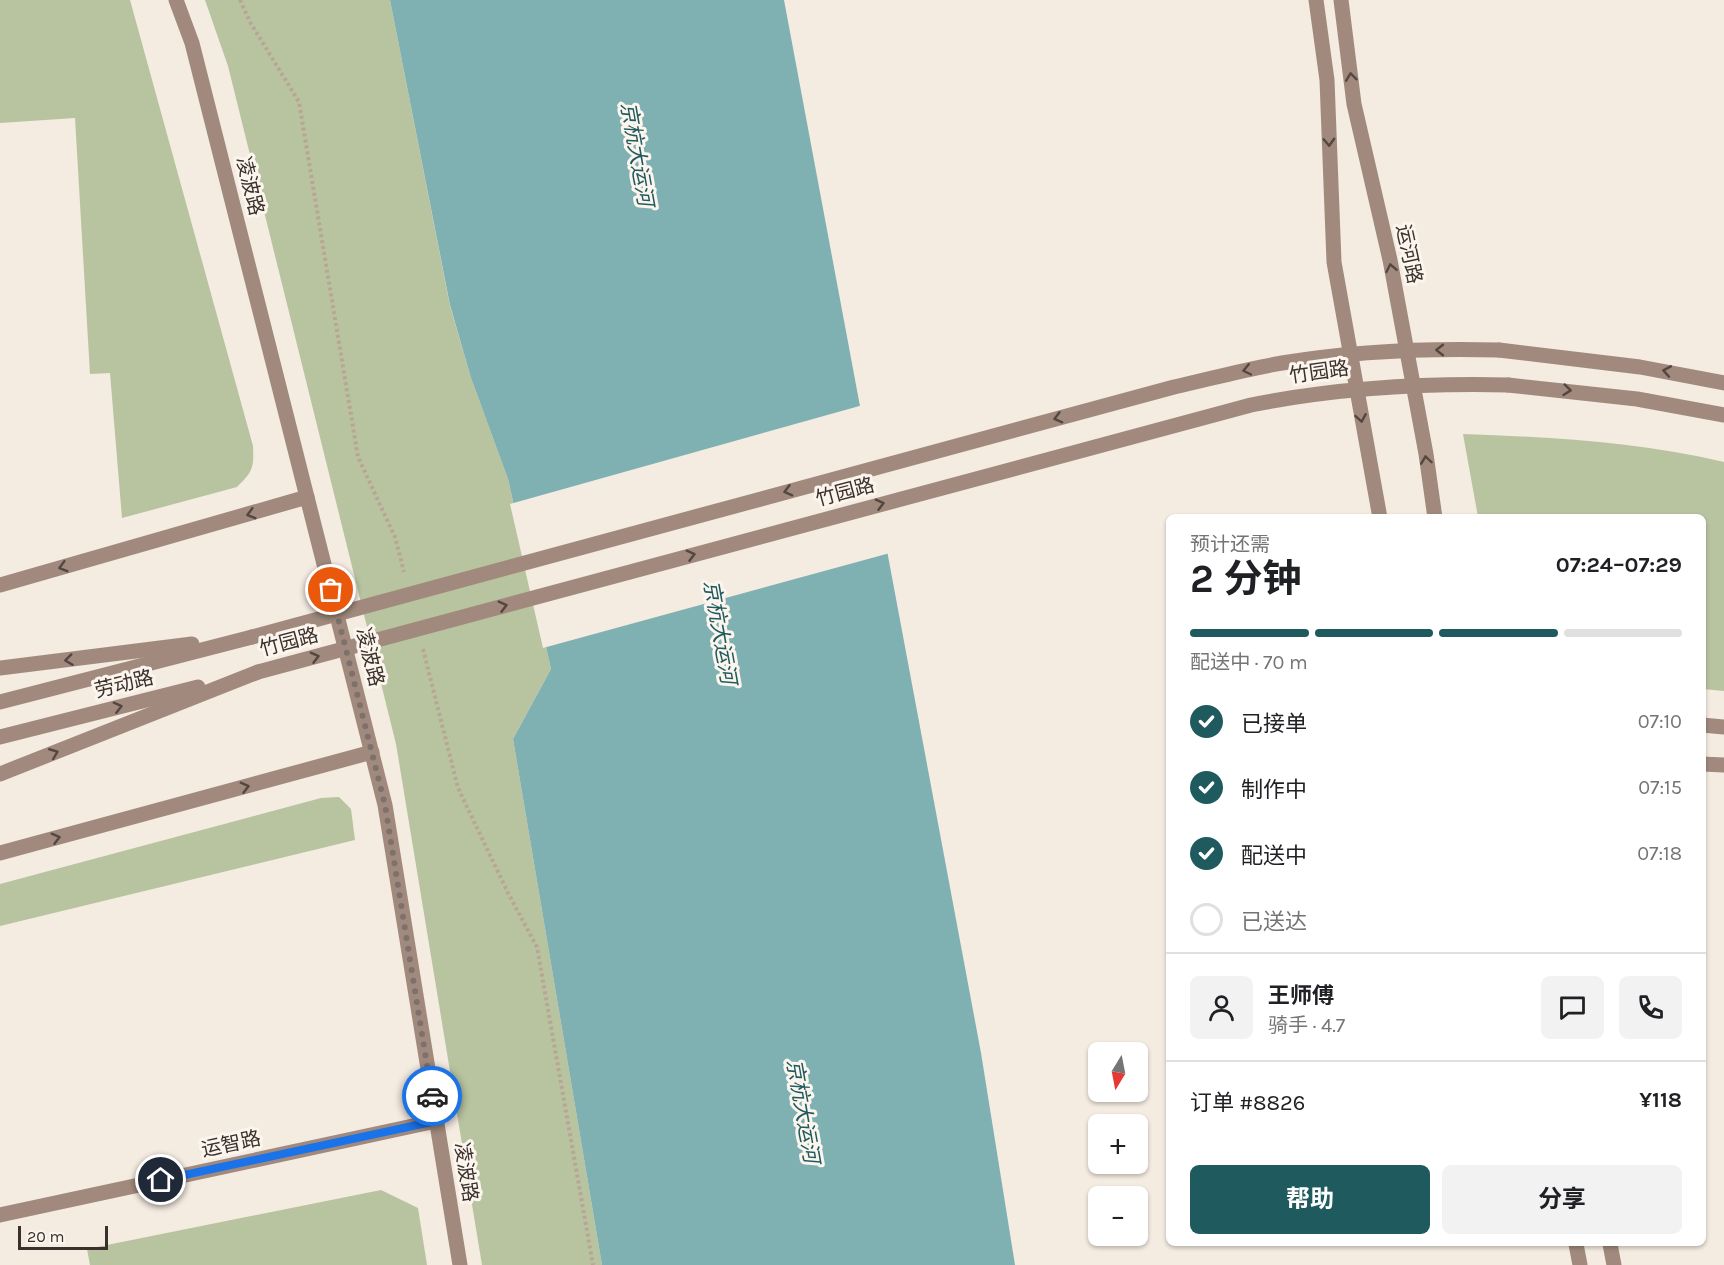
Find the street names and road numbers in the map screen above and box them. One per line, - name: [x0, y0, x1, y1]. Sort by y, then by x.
- street label: 凌波路: [232, 154, 268, 218]
- street label: 运河路: [1392, 222, 1426, 286]
- street label: 竹园路: [1288, 356, 1350, 388]
- street label: 竹园路: [813, 473, 877, 511]
- street label: 竹园路: [257, 623, 321, 661]
- street label: 凌波路: [352, 625, 388, 689]
- street label: 劳动路: [92, 666, 156, 702]
- street label: 运智路: [199, 1127, 263, 1161]
- street label: 凌波路: [450, 1141, 482, 1203]

